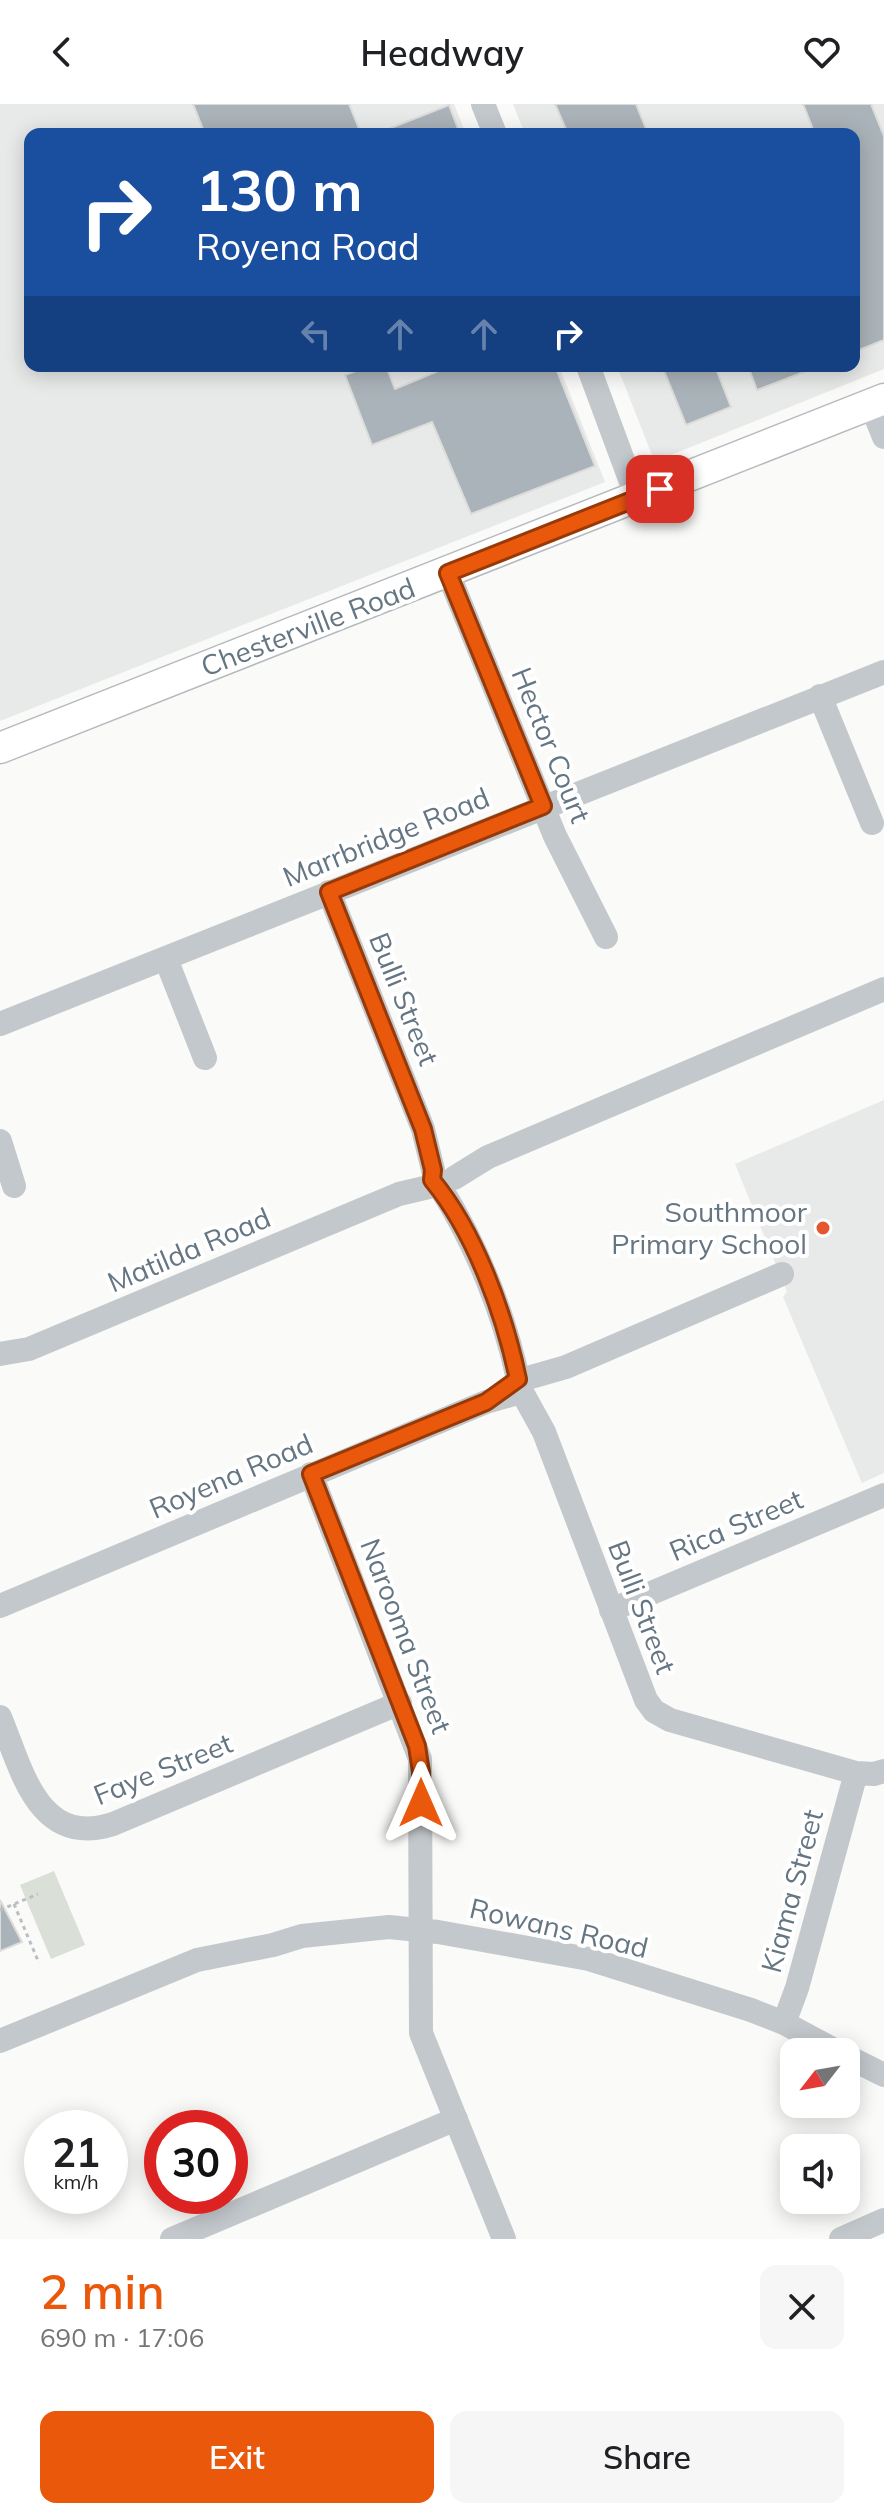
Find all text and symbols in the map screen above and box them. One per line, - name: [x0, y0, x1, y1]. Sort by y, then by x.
- icon: back: [40, 30, 84, 74]
- text: Headway: [360, 30, 524, 75]
- icon: heart: [800, 30, 844, 74]
- text: 130 m: [196, 155, 363, 225]
- icon: right: [64, 160, 168, 264]
- text: Royena Road: [196, 224, 420, 269]
- icon: left: [294, 312, 338, 356]
- icon: ahead: [378, 312, 422, 356]
- icon: ahead: [462, 312, 506, 356]
- icon: right: [546, 312, 590, 356]
- pin: [626, 455, 694, 523]
- icon: arrive: [638, 467, 682, 511]
- street label: Chesterville Road: [196, 570, 420, 683]
- street label: Hector Court: [504, 662, 599, 828]
- street label: Marrbridge Road: [277, 779, 494, 894]
- street label: Bulli Street: [362, 927, 447, 1070]
- place label: Southmoor Primary School: [611, 1194, 808, 1261]
- street label: Matilda Road: [102, 1200, 276, 1300]
- marker: Southmoor Primary School: [814, 1219, 832, 1237]
- street label: Royena Road: [144, 1425, 318, 1526]
- street label: Rica Street: [664, 1481, 808, 1568]
- street label: Narooma Street: [353, 1533, 460, 1738]
- street label: Bulli Street: [601, 1535, 684, 1679]
- street label: Faye Street: [88, 1725, 237, 1812]
- position arrow: [379, 1761, 463, 1845]
- street label: Kiama Street: [753, 1805, 830, 1976]
- street label: Rowans Road: [467, 1890, 652, 1965]
- north arrow: [780, 2038, 860, 2118]
- map controls: [780, 2038, 860, 2214]
- speed limit sign: 30: [144, 2110, 248, 2214]
- text: 21: [52, 2127, 100, 2177]
- button: sound: [780, 2134, 860, 2214]
- text: km/h: [53, 2169, 99, 2194]
- text: 2 min: [40, 2261, 165, 2321]
- button: close: [760, 2265, 844, 2349]
- text: 690 m · 17:06: [40, 2321, 204, 2354]
- button: Exit: [40, 2411, 434, 2503]
- button: Share: [450, 2411, 844, 2503]

